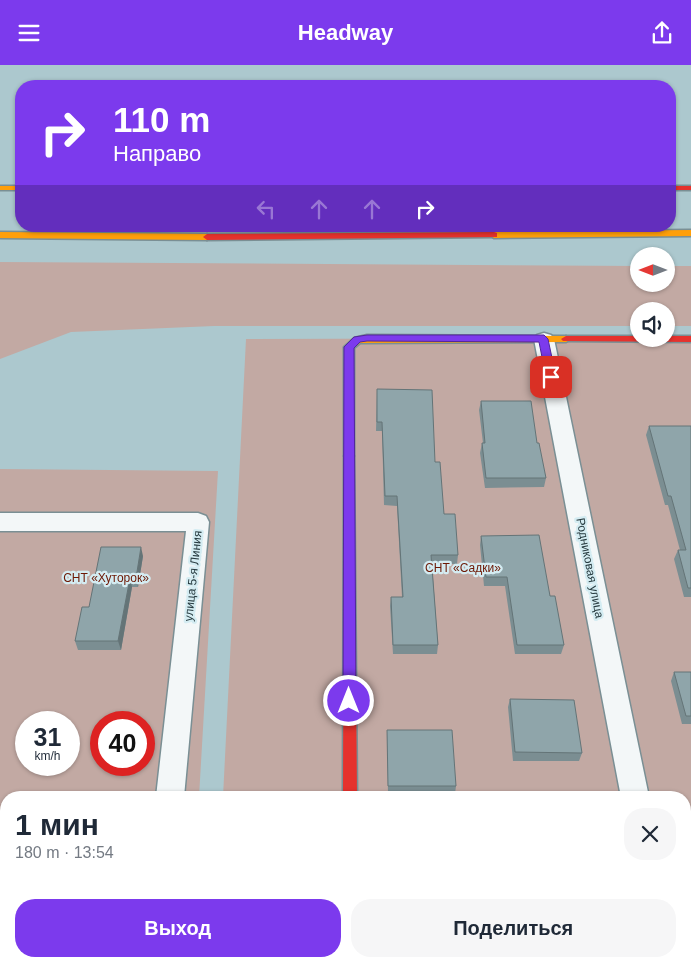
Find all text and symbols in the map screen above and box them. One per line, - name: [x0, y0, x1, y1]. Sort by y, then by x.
- icon: menu: [15, 19, 43, 47]
- icon: share: [648, 19, 676, 47]
- text: Headway: [298, 20, 393, 45]
- icon: right: [30, 100, 95, 165]
- text: 110 m: [113, 100, 210, 139]
- text: Направо: [113, 141, 201, 166]
- icon: left: [252, 195, 280, 223]
- icon: ahead: [305, 195, 333, 223]
- icon: ahead: [358, 195, 386, 223]
- icon: right: [411, 195, 439, 223]
- north arrow: [630, 247, 675, 293]
- map controls: [630, 247, 675, 347]
- button: sound: [630, 302, 675, 347]
- pin: [530, 356, 572, 398]
- icon: arrive: [537, 363, 565, 391]
- street label: Родниковая улица: [573, 517, 607, 620]
- street label: улица 5-я Линия: [181, 530, 205, 622]
- park label: СНТ «Садки»: [425, 561, 501, 575]
- park label: СНТ «Хуторок»: [63, 571, 149, 585]
- position arrow: [322, 674, 374, 726]
- speed limit sign: 40: [90, 711, 155, 776]
- text: 31: [34, 723, 61, 751]
- text: km/h: [34, 749, 61, 763]
- text: 1 мин: [15, 808, 99, 841]
- button: close: [624, 808, 676, 860]
- text: 180 m · 13:54: [15, 844, 114, 861]
- button: Выход: [15, 899, 341, 957]
- button: Поделиться: [351, 899, 676, 957]

